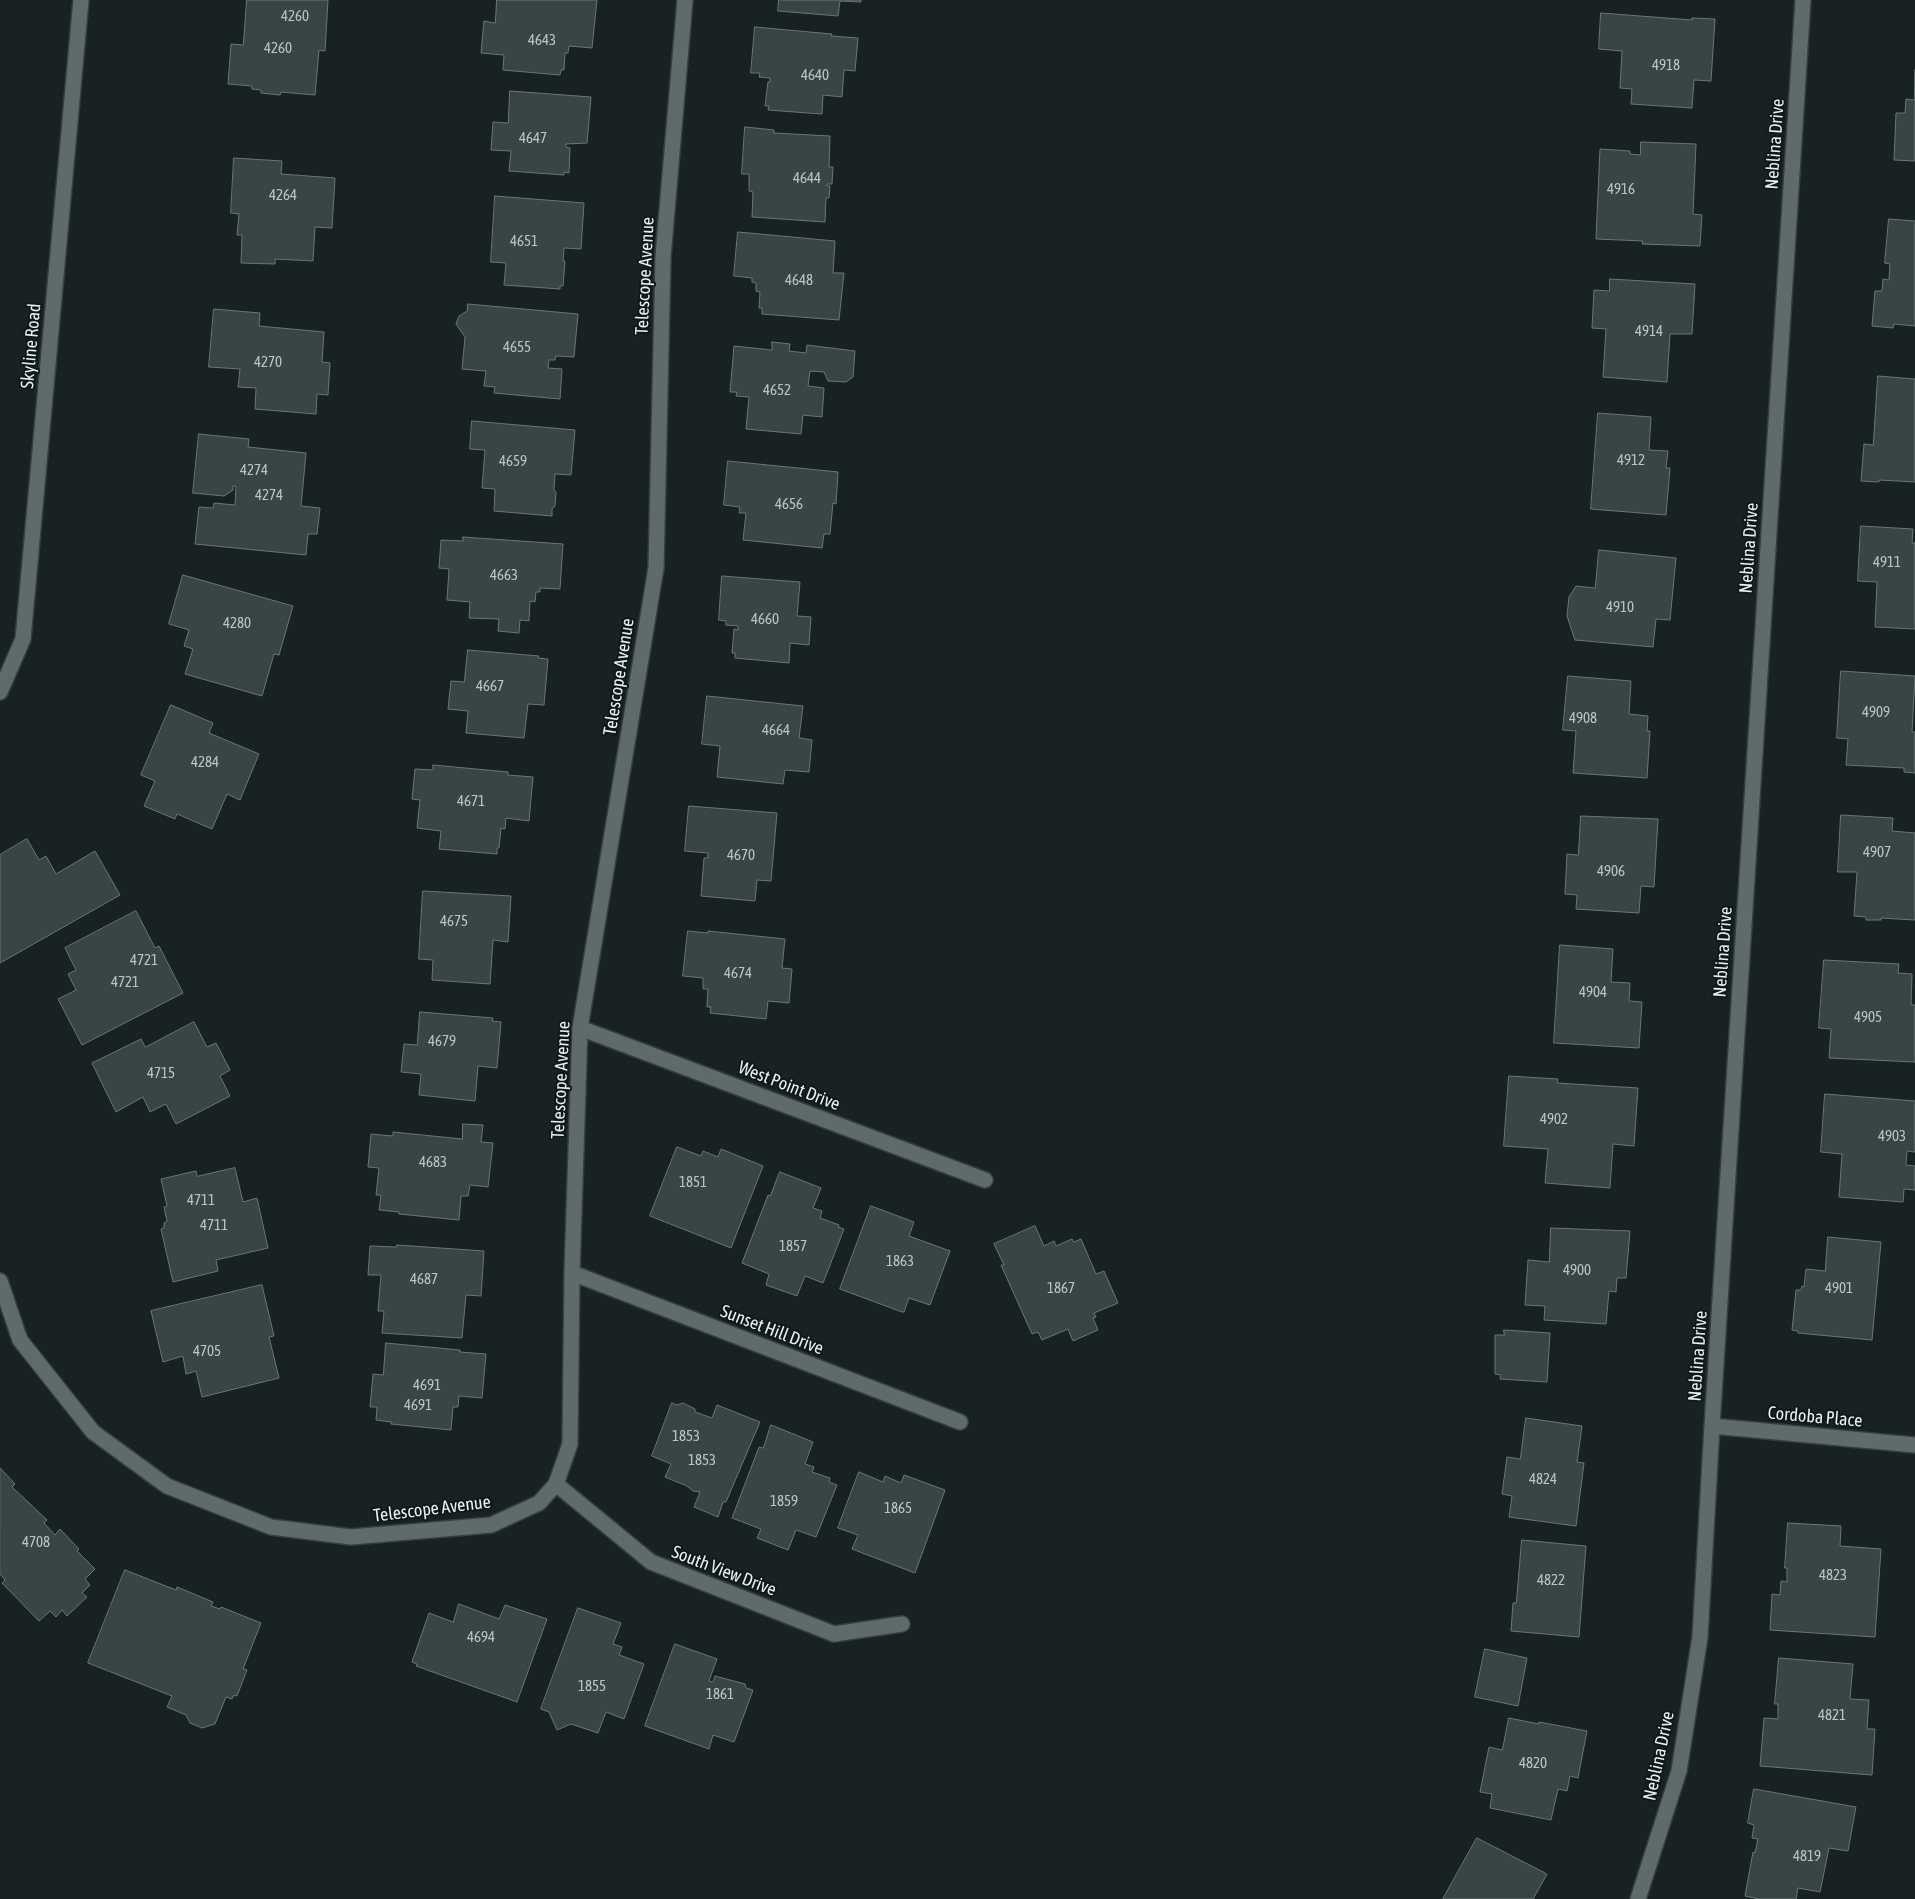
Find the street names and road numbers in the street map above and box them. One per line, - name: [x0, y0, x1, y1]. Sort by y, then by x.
- street label: Neblina Drive: [1761, 98, 1789, 190]
- street label: Telescope Avenue: [631, 216, 659, 336]
- street label: Skyline Road: [17, 302, 45, 390]
- street label: Neblina Drive: [1735, 502, 1763, 594]
- street label: Telescope Avenue: [599, 617, 639, 737]
- street label: Neblina Drive: [1709, 906, 1737, 998]
- street label: Telescope Avenue: [547, 1020, 575, 1140]
- street label: West Point Drive: [735, 1057, 843, 1115]
- street label: Sunset Hill Drive: [717, 1300, 827, 1360]
- street label: Neblina Drive: [1684, 1310, 1712, 1402]
- street label: Cordoba Place: [1767, 1402, 1863, 1432]
- street label: Telescope Avenue: [372, 1491, 492, 1527]
- street label: South View Drive: [669, 1541, 779, 1601]
- street label: Neblina Drive: [1639, 1709, 1679, 1803]

